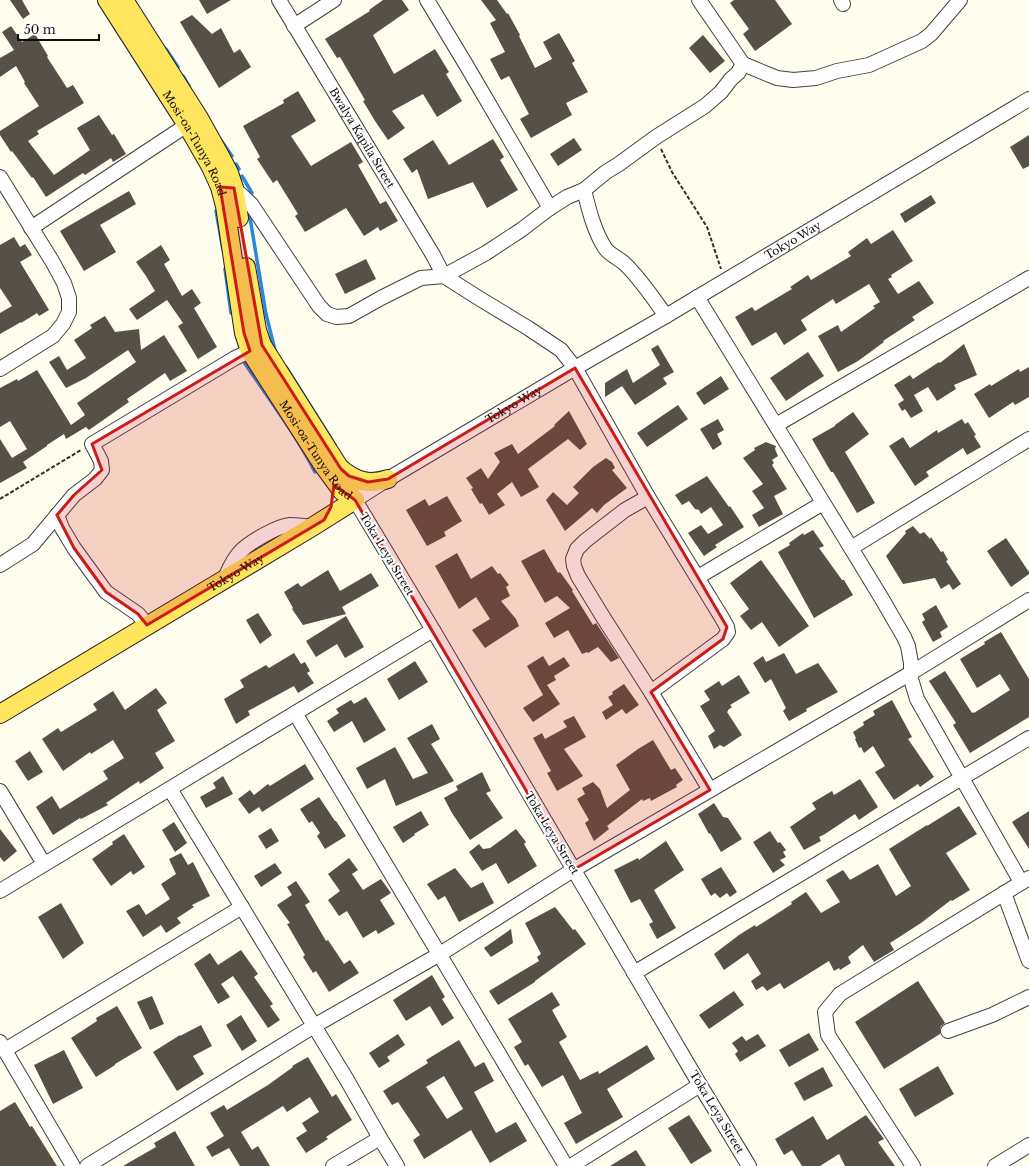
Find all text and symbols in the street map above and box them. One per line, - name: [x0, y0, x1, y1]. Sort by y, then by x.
- scale bar: [18, 16, 99, 42]
- text: 50 m: [24, 22, 56, 37]
- street label: Bwalya Kapila Street: [327, 85, 398, 191]
- street label: Mosi-oa-Tunya Road: [160, 88, 229, 198]
- street label: Tokyo Way: [762, 218, 824, 262]
- street label: Tokyo Way: [483, 382, 544, 427]
- street label: Mosi-oa-Tunya Road: [276, 398, 355, 503]
- street label: Toka Leya Street: [357, 510, 418, 599]
- street label: Tokyo Way: [205, 550, 267, 595]
- street label: Toka Leya Street: [522, 789, 583, 878]
- street label: Toka Leya Street: [687, 1068, 748, 1157]

